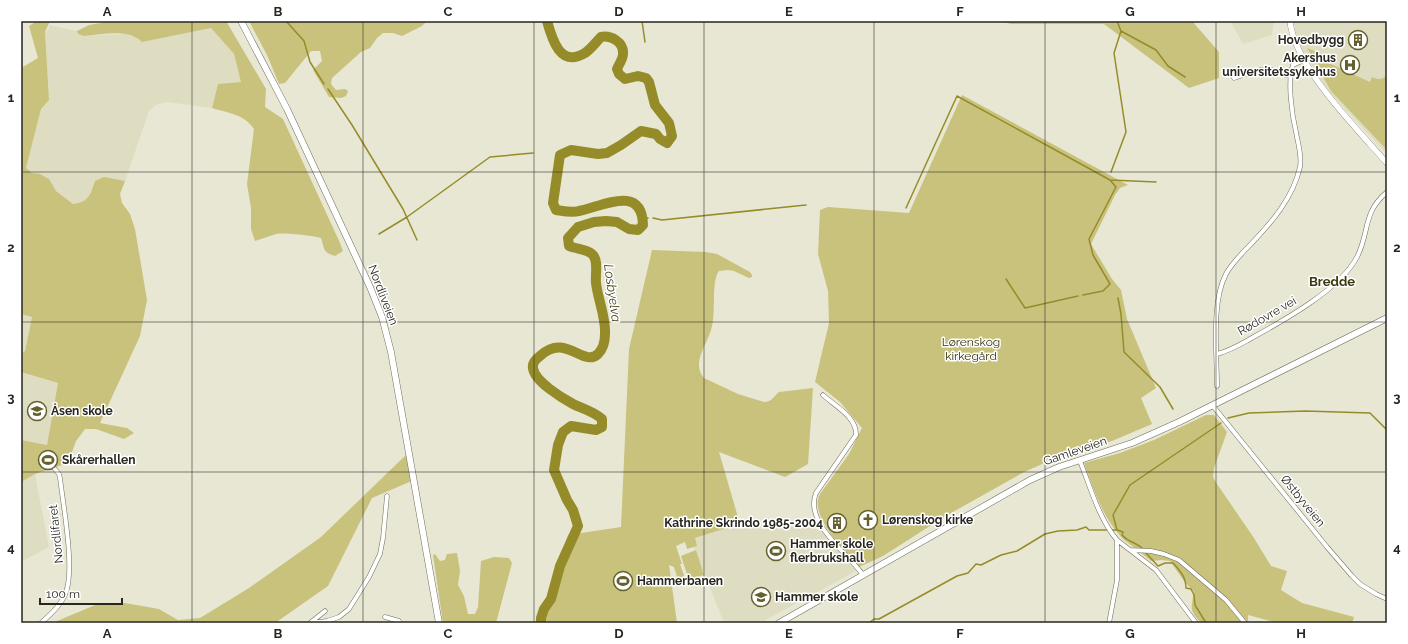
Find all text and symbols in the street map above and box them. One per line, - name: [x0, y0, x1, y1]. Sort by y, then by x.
- text: A: [103, 4, 112, 19]
- text: B: [274, 4, 283, 19]
- text: C: [444, 4, 453, 19]
- text: D: [614, 4, 624, 19]
- text: E: [785, 4, 793, 19]
- text: F: [956, 4, 964, 19]
- text: G: [1125, 4, 1135, 19]
- text: H: [1296, 4, 1306, 19]
- building icon: Hovedbygg: [1347, 29, 1369, 51]
- place label: Hovedbygg: [1278, 33, 1344, 47]
- place label: Akershus universitetssykehus: [1222, 51, 1336, 79]
- hospital icon: Akershus universitetssykehus: [1339, 54, 1361, 76]
- text: 1: [8, 90, 15, 105]
- text: 1: [1394, 90, 1401, 105]
- text: 2: [7, 240, 15, 255]
- text: 2: [1393, 240, 1401, 255]
- street label: Nordliveien: [365, 263, 401, 327]
- water label: Losbyelva: [601, 263, 624, 323]
- district label: Bredde: [1309, 274, 1355, 289]
- street label: Rødovre vei: [1235, 294, 1299, 338]
- park label: Lørenskog kirkegård: [942, 335, 1000, 363]
- text: 3: [7, 390, 15, 405]
- text: 3: [1393, 390, 1401, 405]
- school or university icon: Åsen skole: [26, 400, 48, 422]
- place label: Åsen skole: [51, 403, 113, 418]
- street label: Gamleveien: [1041, 434, 1109, 468]
- sports icon: Skårerhallen: [37, 449, 59, 471]
- place label: Skårerhallen: [62, 453, 135, 467]
- street label: Østbyveien: [1278, 472, 1328, 530]
- street label: Nordlifaret: [46, 504, 66, 564]
- church icon: Lørenskog kirke: [857, 509, 879, 531]
- building icon: Kathrine Skrindo 1985-2004: [826, 512, 848, 534]
- place label: Lørenskog kirke: [882, 513, 973, 527]
- place label: Kathrine Skrindo 1985-2004: [664, 516, 823, 530]
- place label: Hammer skole flerbrukshall: [790, 537, 873, 565]
- text: 4: [7, 540, 15, 555]
- sports icon: Hammer skole flerbrukshall: [765, 540, 787, 562]
- text: 4: [1393, 540, 1401, 555]
- sports icon: Hammerbanen: [612, 570, 634, 592]
- place label: Hammerbanen: [637, 574, 723, 588]
- scale bar: [40, 580, 122, 606]
- school or university icon: Hammer skole: [750, 586, 772, 608]
- text: 100 m: [46, 587, 80, 601]
- place label: Hammer skole: [775, 590, 858, 604]
- text: A: [103, 626, 112, 641]
- text: B: [274, 626, 283, 641]
- text: C: [444, 626, 453, 641]
- text: D: [614, 626, 624, 641]
- text: E: [785, 626, 793, 641]
- text: F: [956, 626, 964, 641]
- text: G: [1125, 626, 1135, 641]
- text: H: [1296, 626, 1306, 641]

